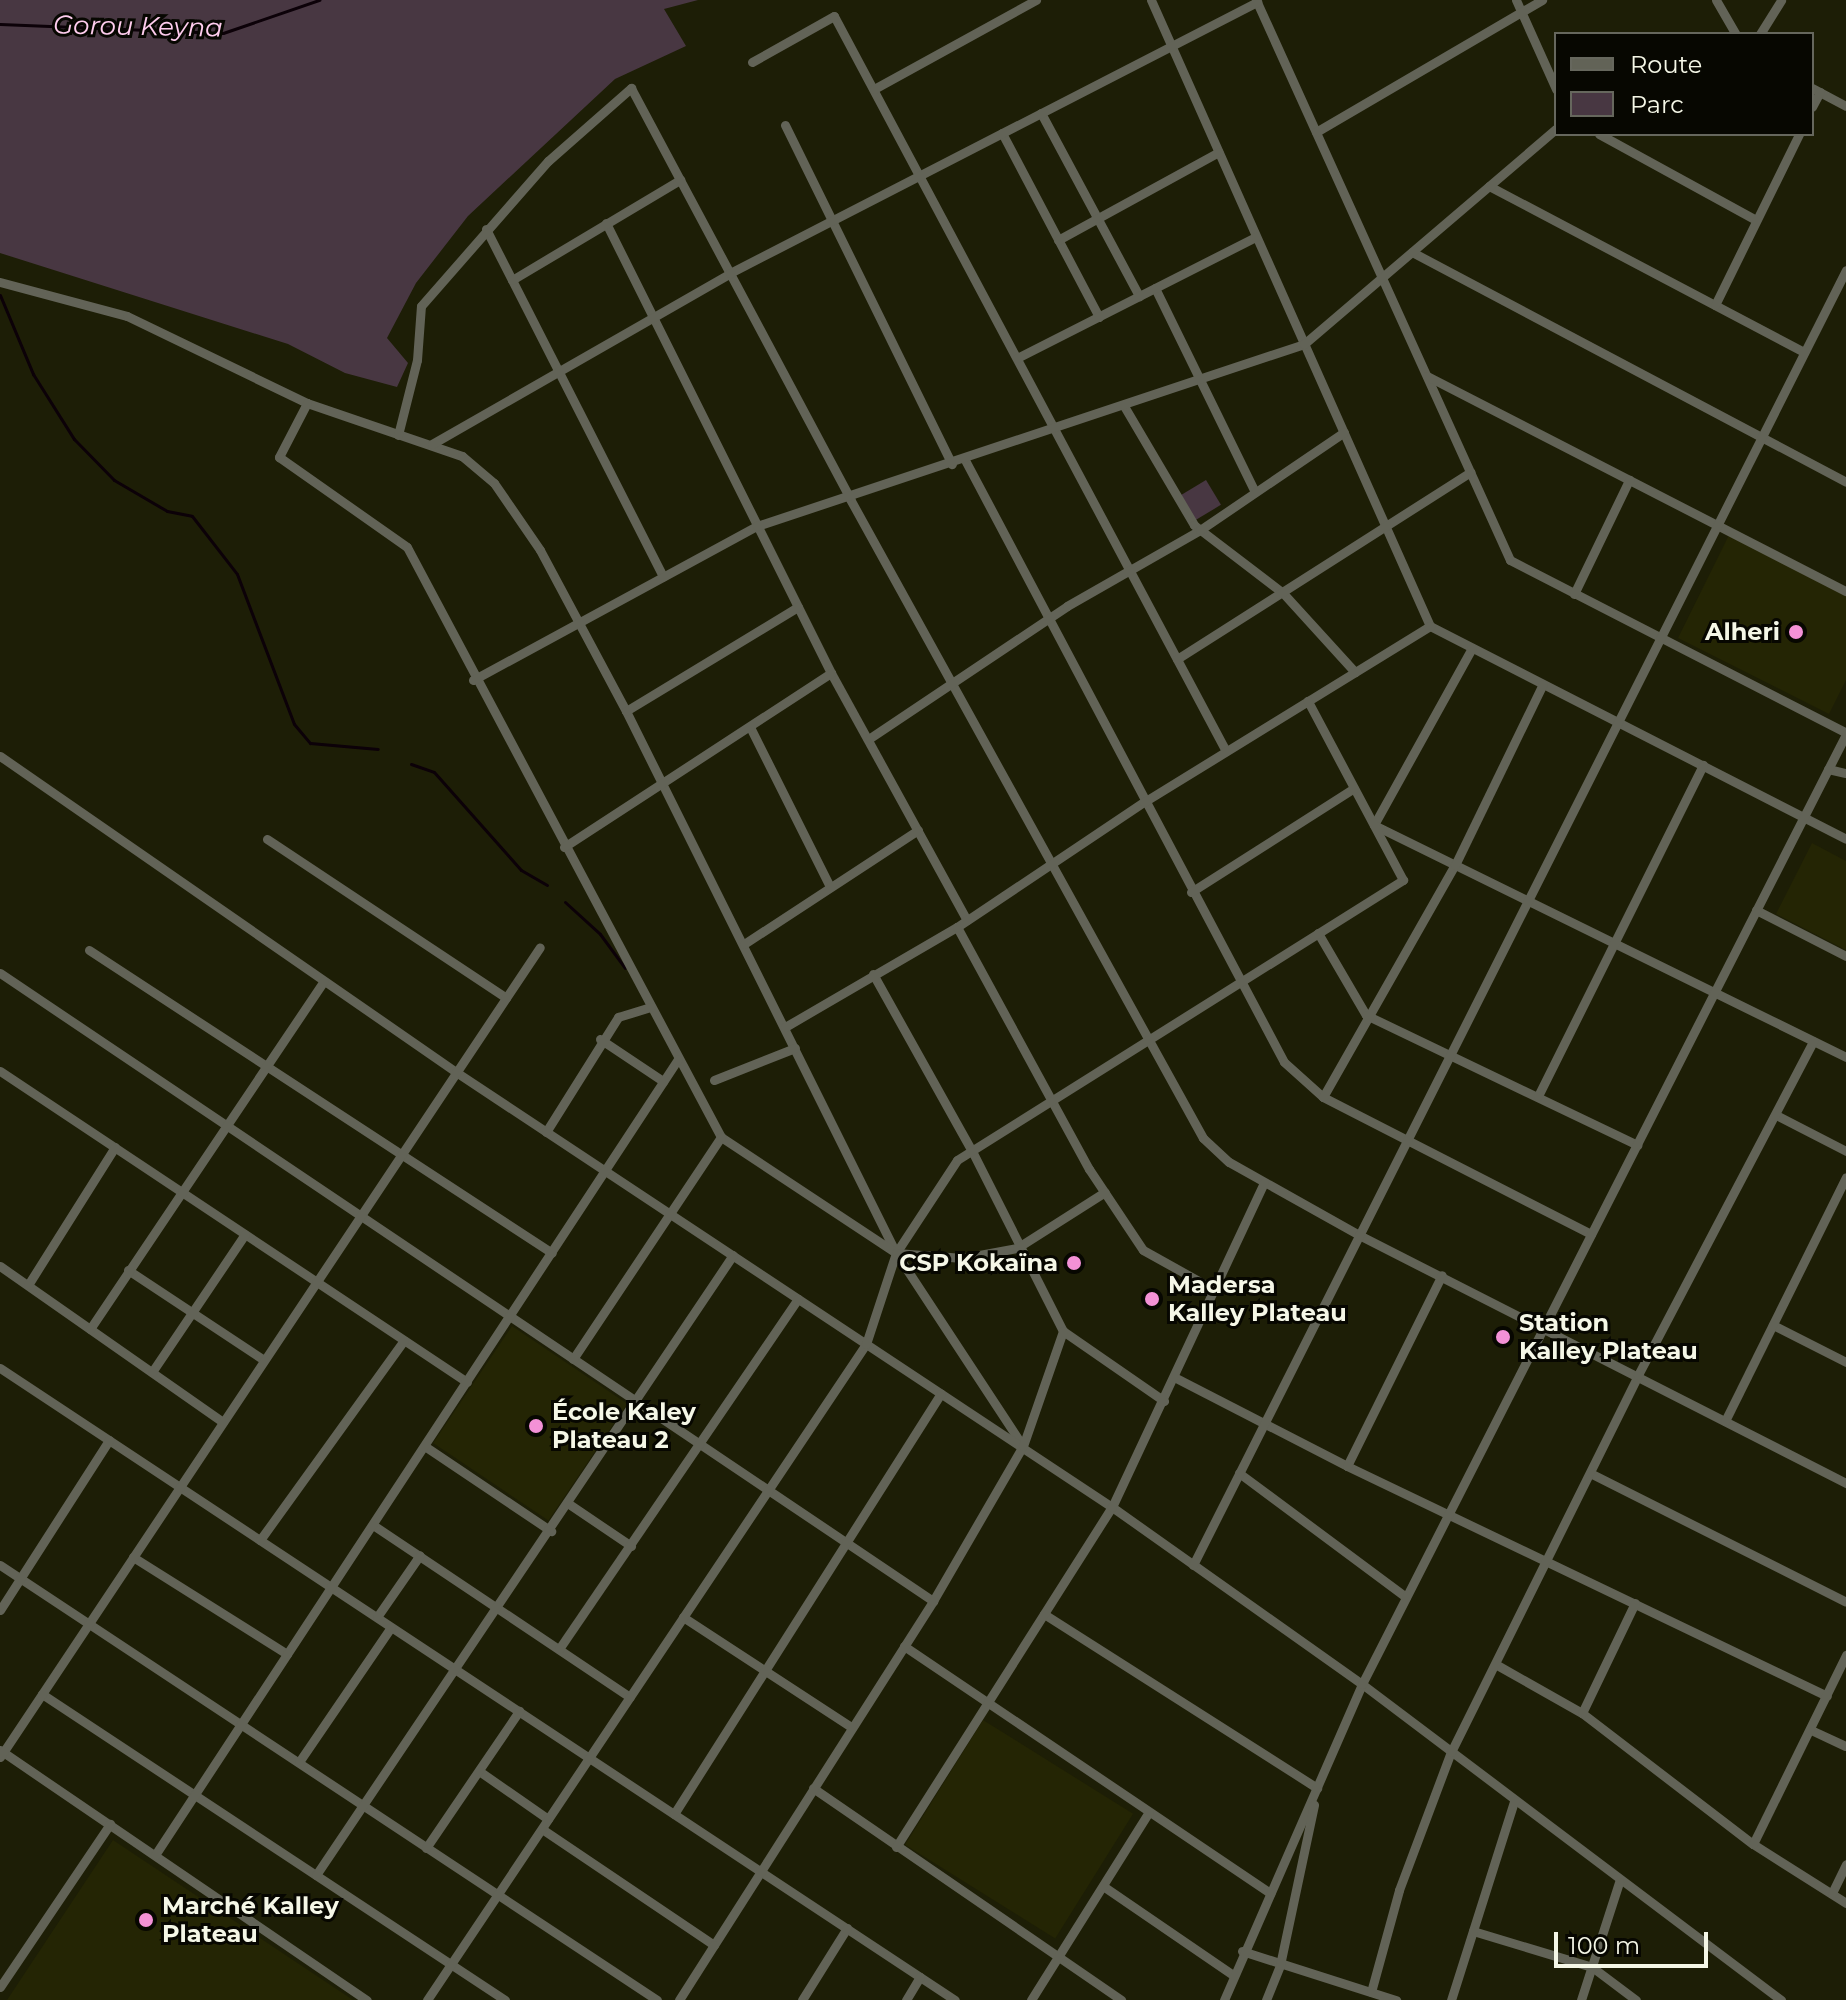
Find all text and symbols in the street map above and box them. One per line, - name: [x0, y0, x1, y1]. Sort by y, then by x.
- water label: Gorou Keyna: [53, 10, 223, 44]
- legend: [1554, 32, 1814, 136]
- text: Route: [1630, 50, 1702, 79]
- text: Parc: [1630, 90, 1684, 119]
- place label: Alheri: [1705, 618, 1780, 646]
- marker: Alheri: [1787, 623, 1805, 641]
- place label: CSP Kokaïna: [899, 1249, 1058, 1277]
- marker: CSP Kokaïna: [1065, 1254, 1083, 1272]
- place label: Madersa Kalley Plateau: [1168, 1271, 1347, 1327]
- marker: Madersa Kalley Plateau: [1143, 1290, 1161, 1308]
- place label: Station Kalley Plateau: [1519, 1309, 1698, 1365]
- marker: Station Kalley Plateau: [1494, 1328, 1512, 1346]
- place label: École Kaley Plateau 2: [552, 1398, 696, 1454]
- marker: École Kaley Plateau 2: [527, 1417, 545, 1435]
- place label: Marché Kalley Plateau: [162, 1892, 339, 1948]
- marker: Marché Kalley Plateau: [137, 1911, 155, 1929]
- scale bar: [1558, 1916, 1712, 1966]
- text: 100 m: [1568, 1931, 1640, 1960]

